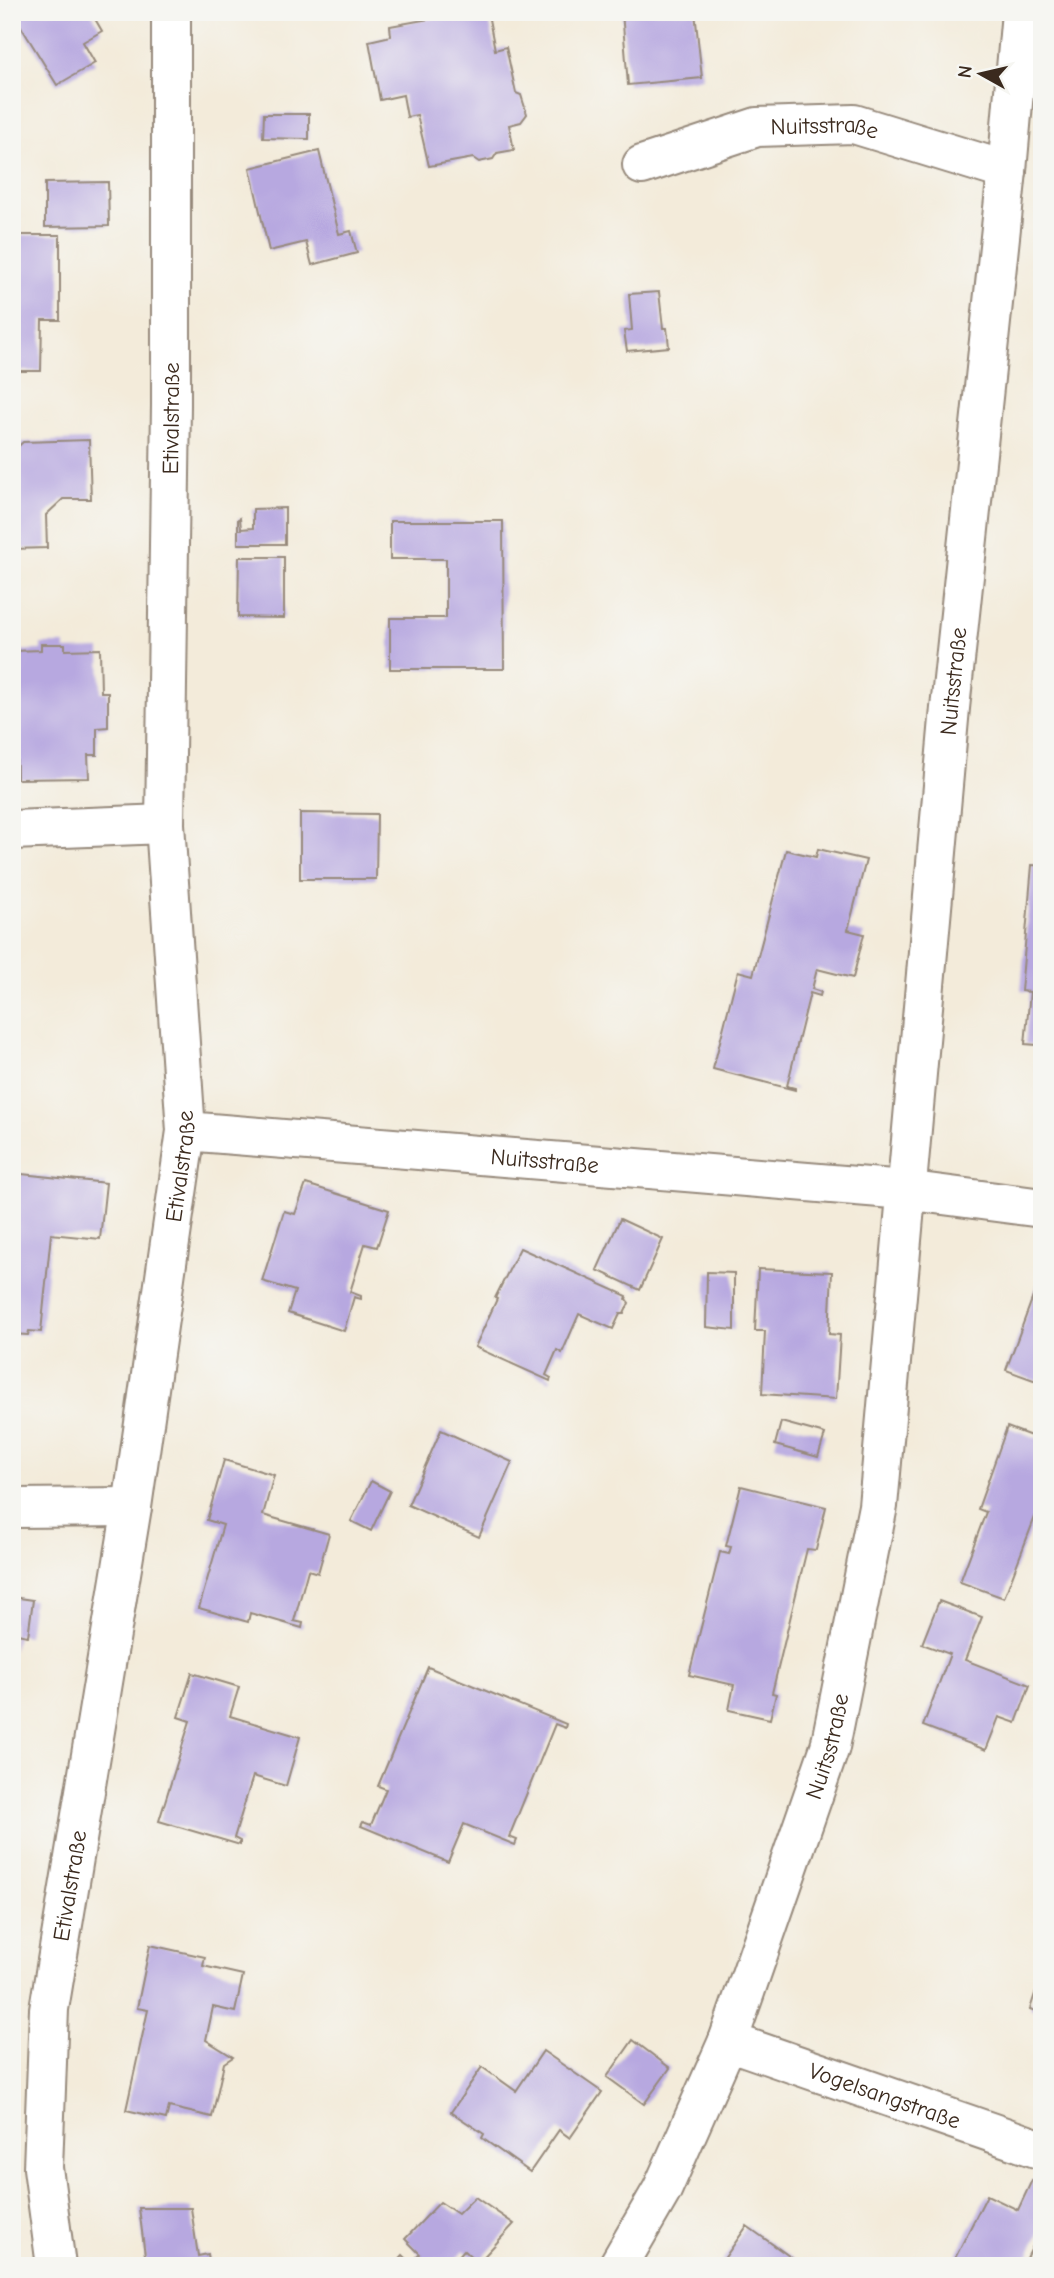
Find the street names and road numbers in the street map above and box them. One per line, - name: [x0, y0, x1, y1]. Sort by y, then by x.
- street label: Nuitsstraße: [770, 110, 882, 144]
- street label: Etivalstraße: [157, 362, 185, 475]
- street label: Nuitsstraße: [934, 626, 972, 736]
- street label: Etivalstraße: [160, 1110, 200, 1224]
- street label: Nuitsstraße: [490, 1143, 600, 1178]
- street label: Nuitsstraße: [799, 1691, 854, 1803]
- street label: Etivalstraße: [47, 1828, 92, 1943]
- street label: Vogelsangstraße: [805, 2057, 964, 2134]

